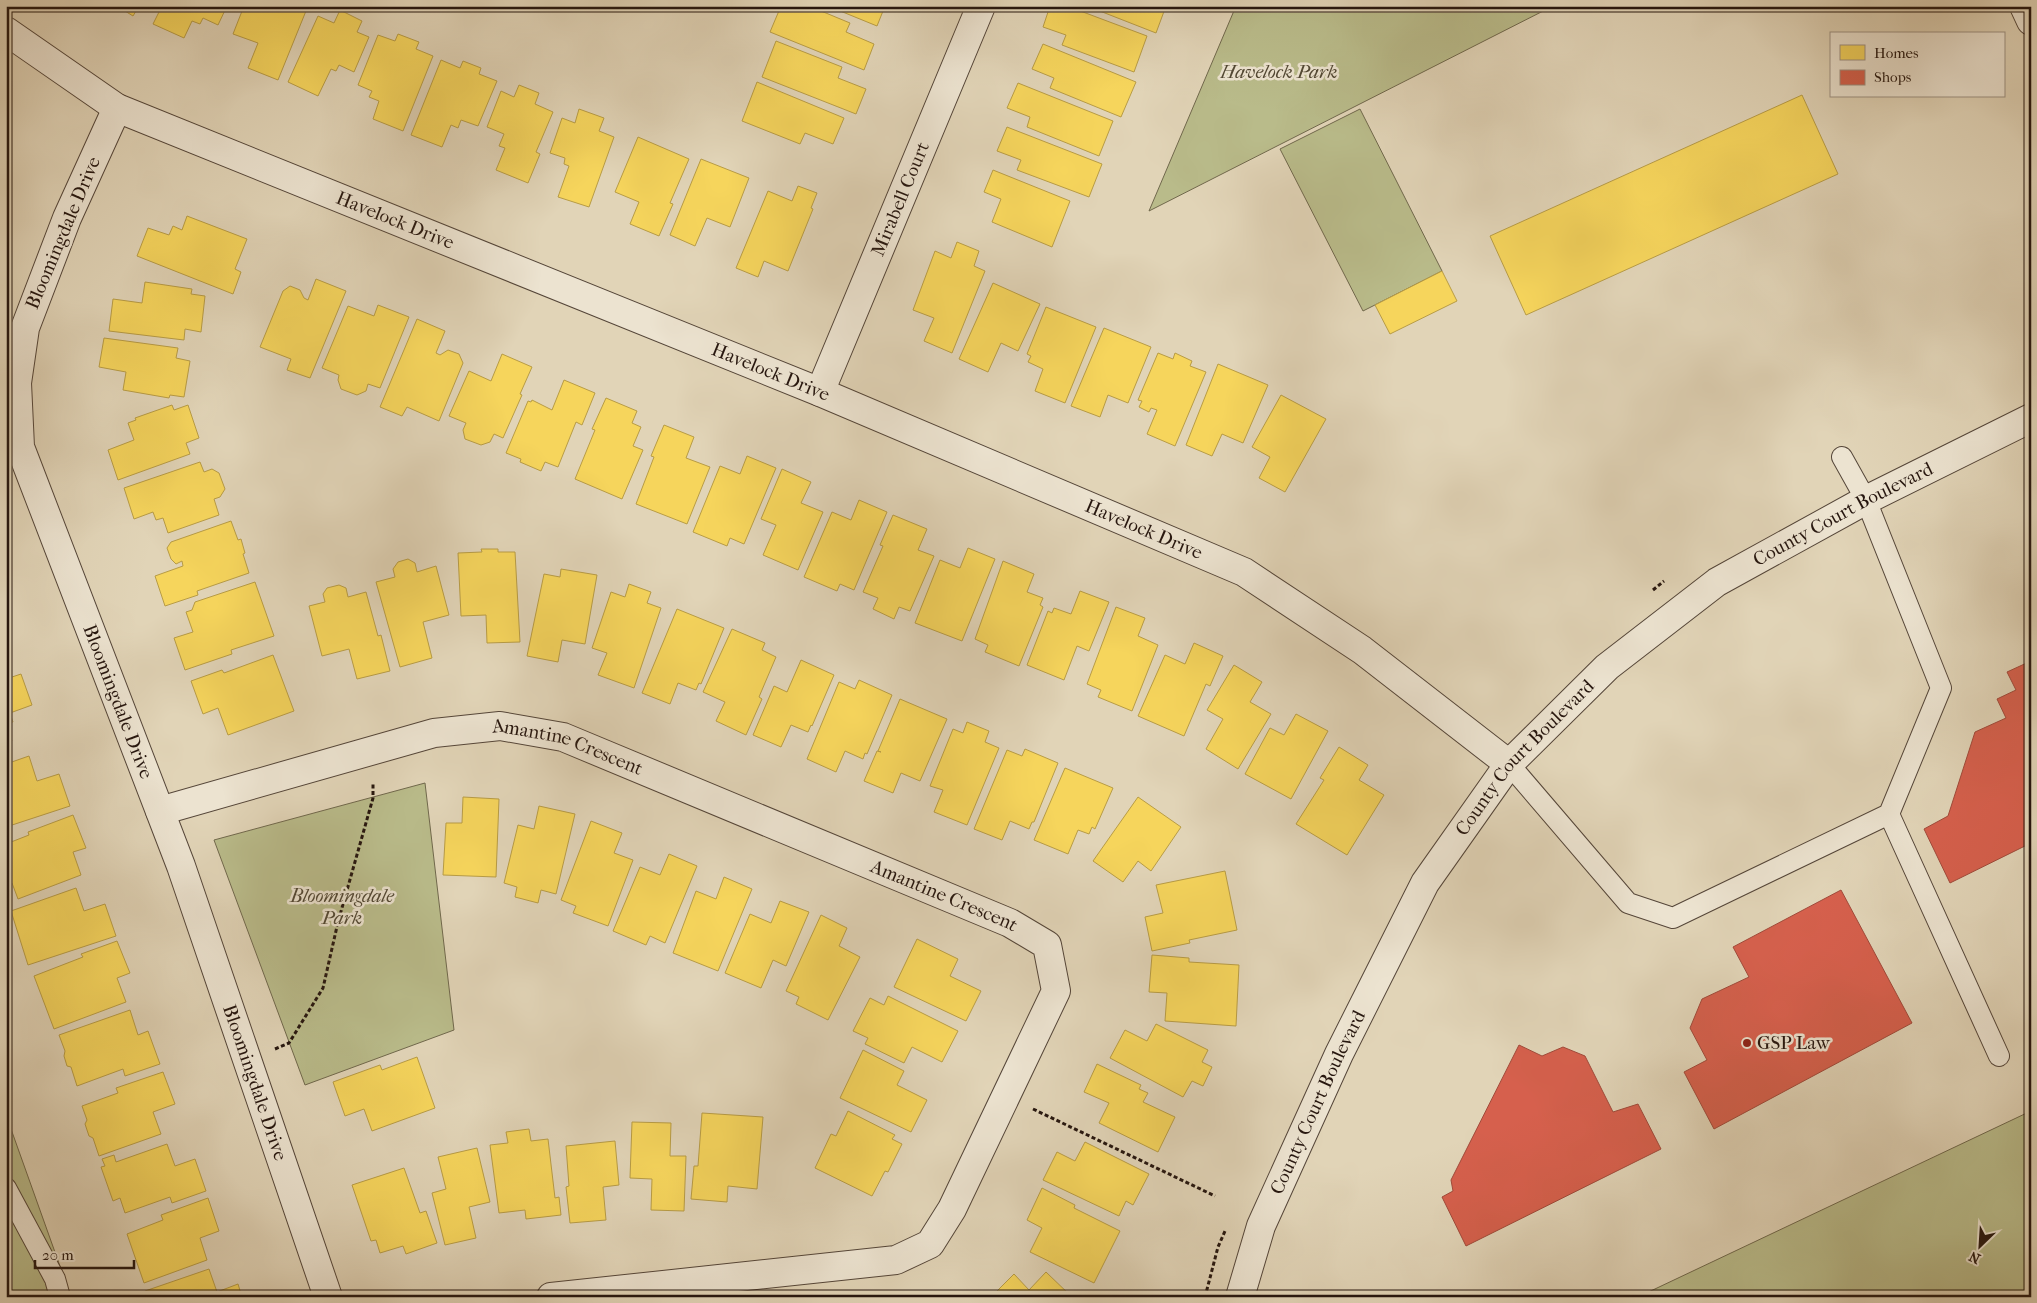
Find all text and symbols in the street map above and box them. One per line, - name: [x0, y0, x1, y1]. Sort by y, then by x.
- legend: [1830, 32, 2004, 98]
- text: Homes: [1874, 44, 1919, 62]
- park label: Havelock Park: [1220, 61, 1337, 83]
- text: Shops: [1874, 68, 1912, 86]
- street label: Mirabell Court: [867, 138, 934, 260]
- street label: Bloomingdale Drive: [21, 154, 105, 312]
- street label: Havelock Drive: [333, 187, 457, 254]
- street label: Havelock Drive: [708, 338, 833, 406]
- street label: County Court Boulevard: [1749, 457, 1937, 571]
- street label: Havelock Drive: [1082, 495, 1206, 564]
- street label: Bloomingdale Drive: [78, 621, 157, 782]
- street label: County Court Boulevard: [1451, 675, 1599, 840]
- street label: Amantine Crescent: [490, 715, 646, 780]
- street label: Amantine Crescent: [866, 855, 1022, 936]
- park label: Bloomingdale Park: [289, 885, 395, 929]
- street label: Bloomingdale Drive: [218, 1002, 292, 1164]
- street label: County Court Boulevard: [1266, 1006, 1370, 1198]
- place label: GSP Law: [1757, 1032, 1831, 1054]
- marker: GSP Law: [1741, 1037, 1753, 1049]
- north arrow: [1954, 1220, 2004, 1270]
- scale bar: [35, 1238, 134, 1270]
- text: 20 m: [42, 1246, 74, 1264]
- text: N: [1966, 1247, 1983, 1267]

